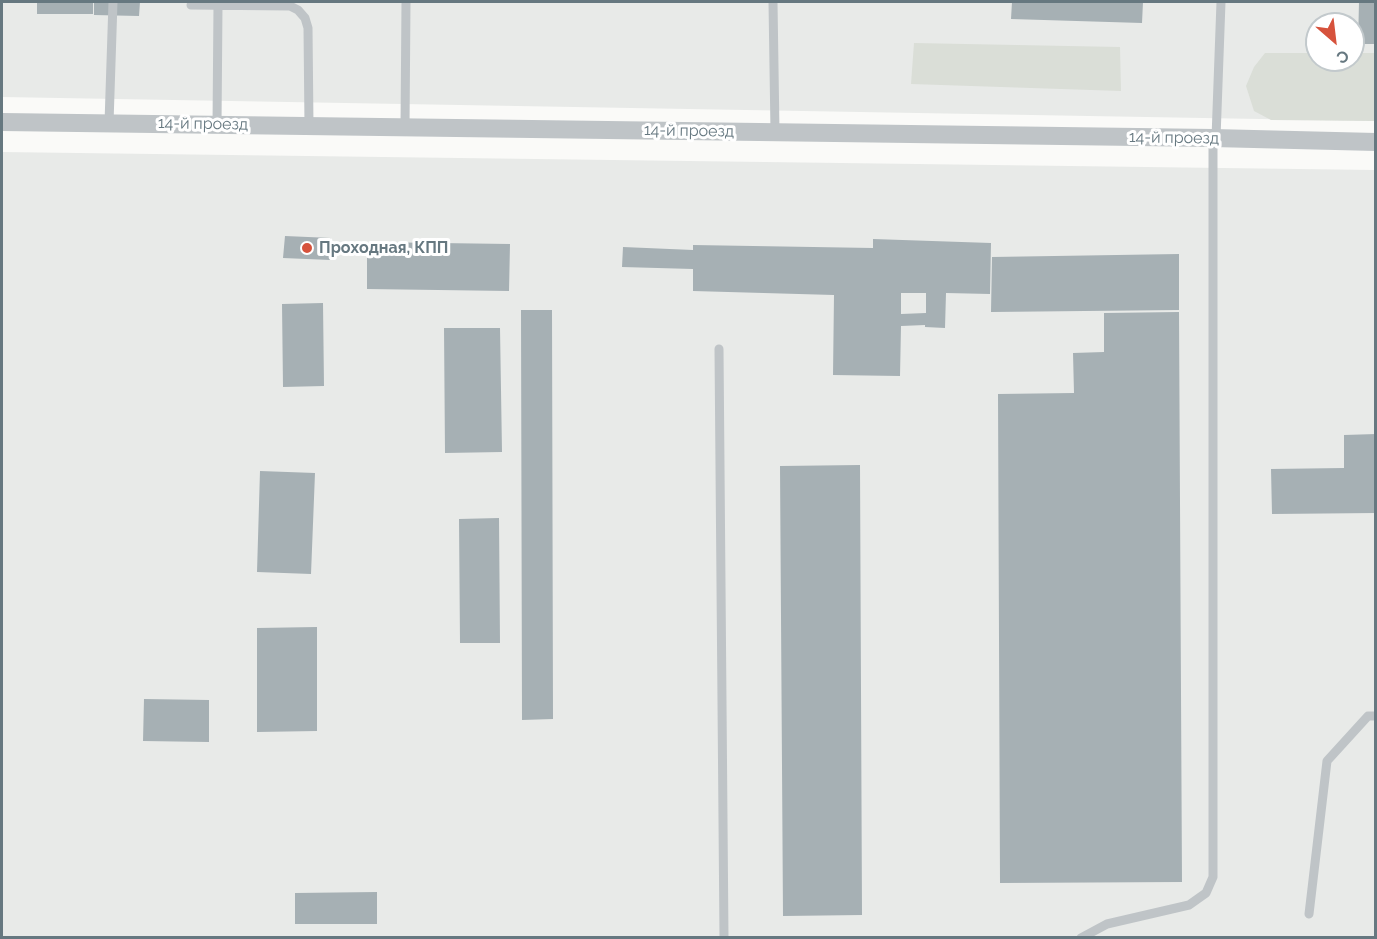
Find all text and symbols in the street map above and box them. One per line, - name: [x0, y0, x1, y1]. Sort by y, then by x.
- north arrow: [1305, 12, 1365, 72]
- text: С: [1333, 46, 1352, 68]
- street label: 14-й проезд: [158, 114, 248, 134]
- street label: 14-й проезд: [644, 121, 734, 141]
- street label: 14-й проезд: [1129, 128, 1219, 148]
- place label: Проходная, КПП: [319, 238, 448, 258]
- marker: Проходная, КПП: [300, 241, 314, 255]

